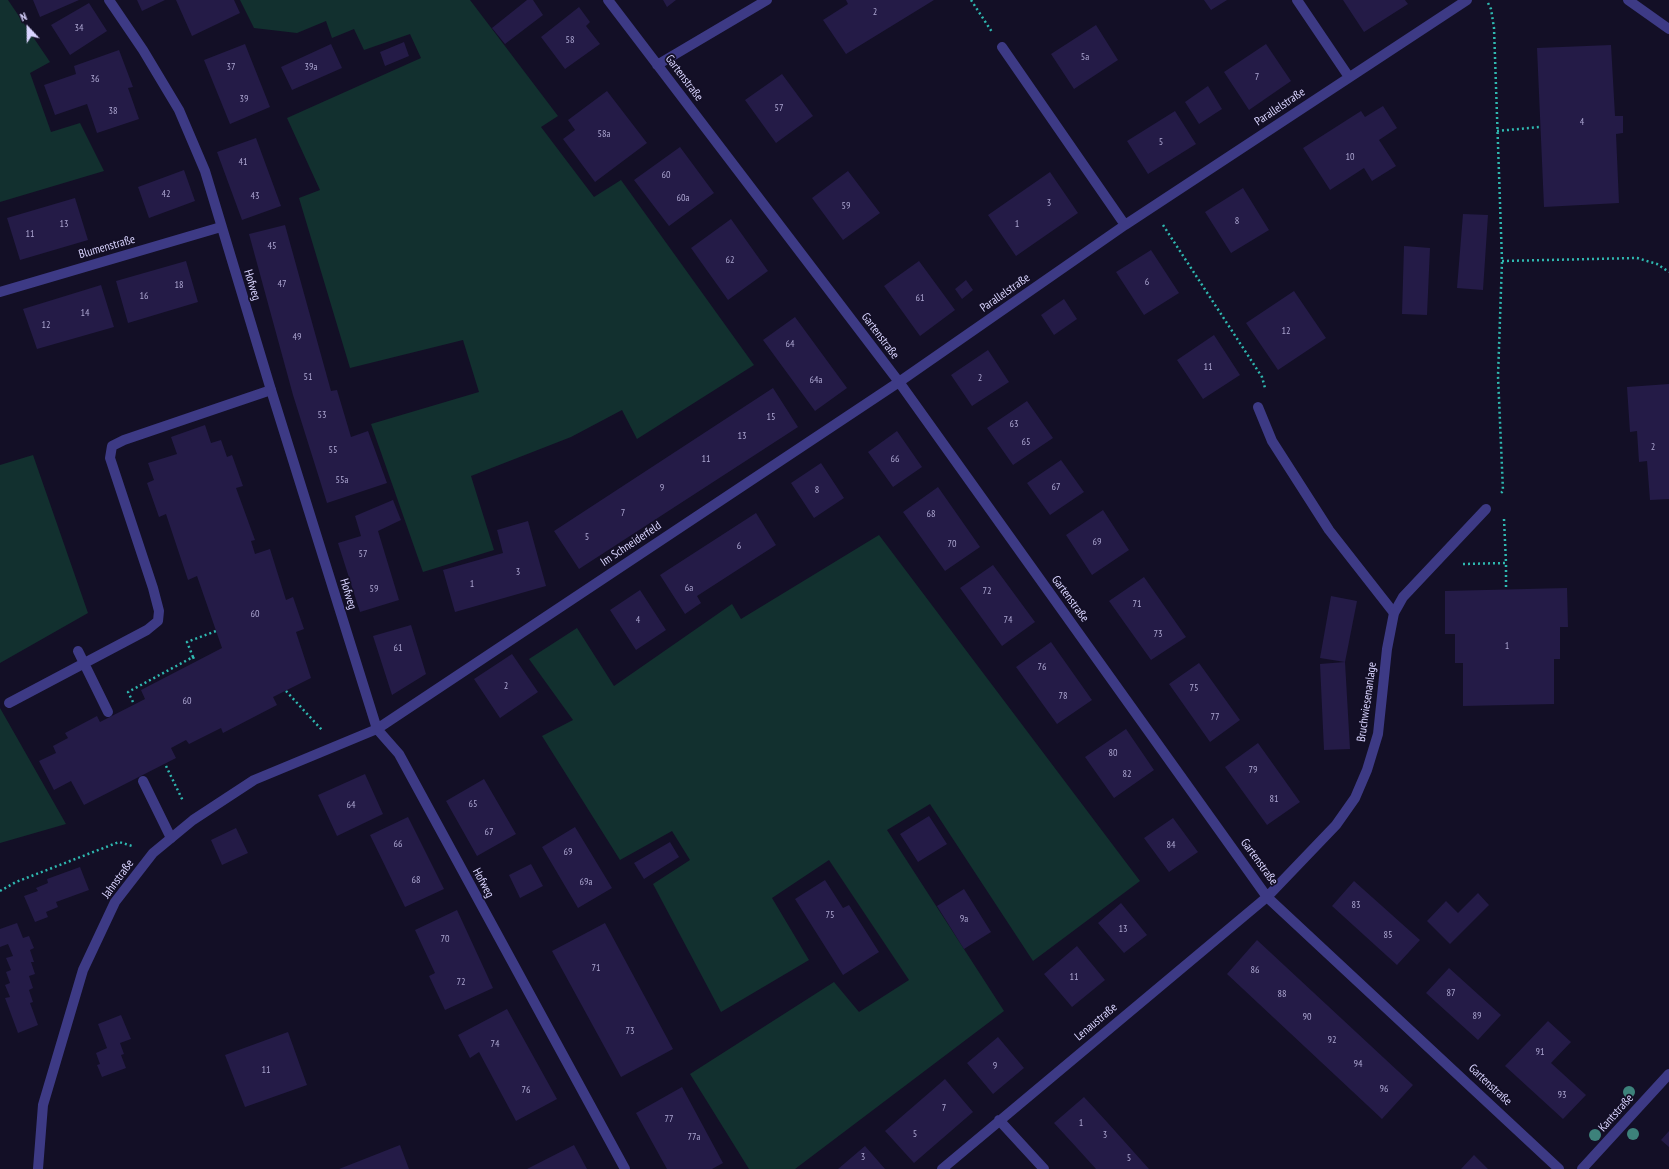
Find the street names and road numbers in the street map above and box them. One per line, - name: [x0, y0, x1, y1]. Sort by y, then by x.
- street label: Gartenstraße: [662, 52, 706, 104]
- street label: Parallelstraße: [1252, 85, 1308, 129]
- street label: Blumenstraße: [77, 232, 137, 262]
- street label: Hofweg: [240, 268, 264, 302]
- street label: Parallelstraße: [977, 271, 1033, 315]
- street label: Gartenstraße: [858, 310, 902, 362]
- street label: Im Schneiderfeld: [598, 518, 664, 570]
- street label: Gartenstraße: [1048, 573, 1092, 625]
- street label: Hofweg: [336, 577, 360, 611]
- street label: Bruchwiesenanlage: [1354, 661, 1380, 743]
- street label: Gartenstraße: [1237, 836, 1281, 888]
- street label: Jahnstraße: [99, 857, 137, 901]
- street label: Hofweg: [469, 866, 497, 900]
- street label: Lenaustraße: [1072, 1000, 1120, 1044]
- street label: Gartenstraße: [1465, 1061, 1515, 1109]
- street label: Kantstraße: [1595, 1091, 1637, 1135]

